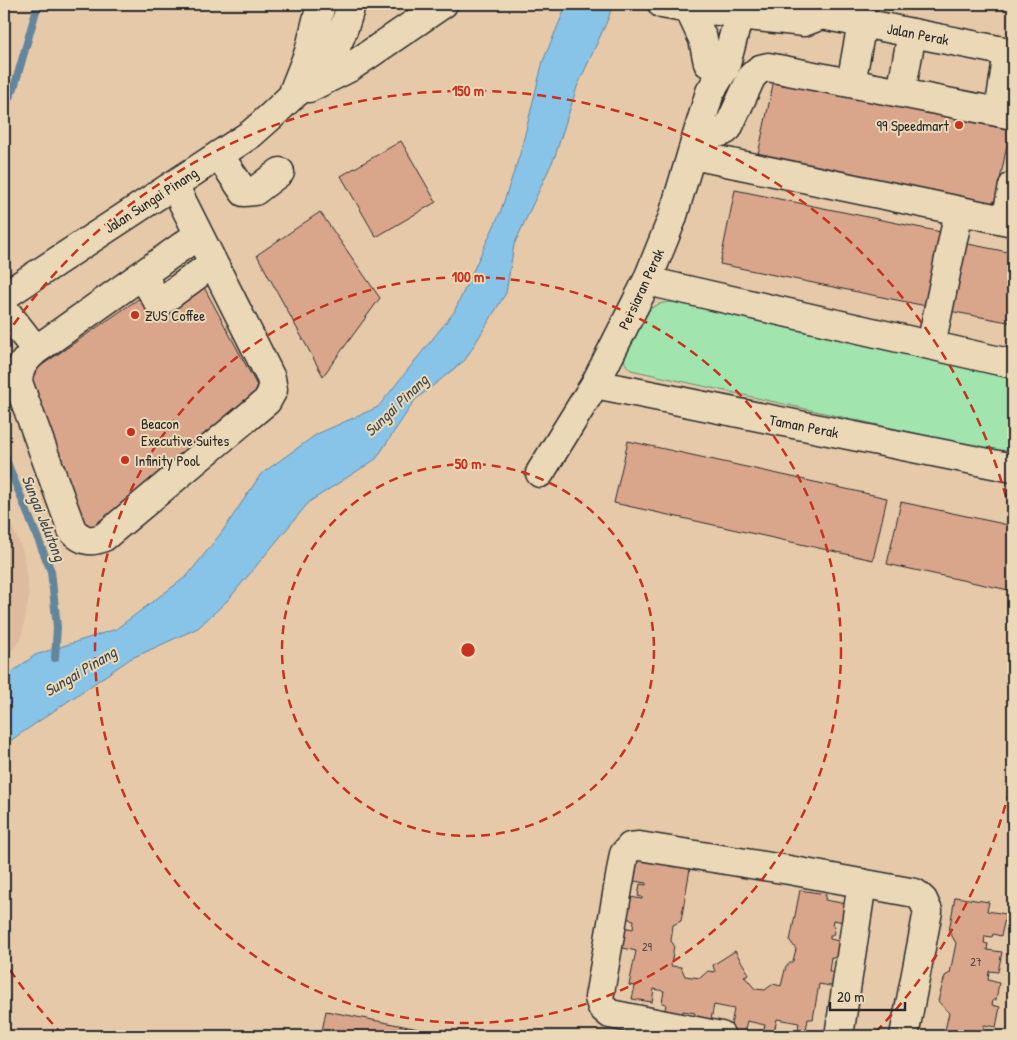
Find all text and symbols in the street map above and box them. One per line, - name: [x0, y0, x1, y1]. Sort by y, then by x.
- street label: Jalan Perak: [885, 18, 951, 50]
- text: 150 m: [452, 80, 484, 101]
- place label: 99 Speedmart: [876, 115, 950, 136]
- marker: 99 Speedmart: [953, 119, 965, 131]
- street label: Jalan Sungai Pinang: [100, 162, 202, 238]
- street label: Persiaran Perak: [613, 245, 669, 333]
- text: 100 m: [452, 266, 484, 287]
- place label: ZUS Coffee: [145, 305, 205, 326]
- marker: ZUS Coffee: [129, 309, 141, 321]
- water label: Sungai Pinang: [359, 368, 433, 441]
- street label: Taman Perak: [768, 409, 840, 443]
- place label: Beacon Executive Suites: [141, 413, 229, 451]
- marker: Beacon Executive Suites: [125, 426, 137, 438]
- place label: Infinity Pool: [135, 450, 200, 471]
- text: 50 m: [455, 453, 481, 474]
- marker: Infinity Pool: [119, 454, 131, 466]
- water label: Sungai Jelutong: [17, 472, 72, 565]
- water label: Sungai Pinang: [40, 640, 121, 701]
- centre of rings: [459, 641, 477, 659]
- house number: 29: [642, 938, 653, 955]
- house number: 27: [970, 953, 982, 970]
- scale bar: [830, 980, 904, 1012]
- text: 20 m: [837, 986, 864, 1007]

